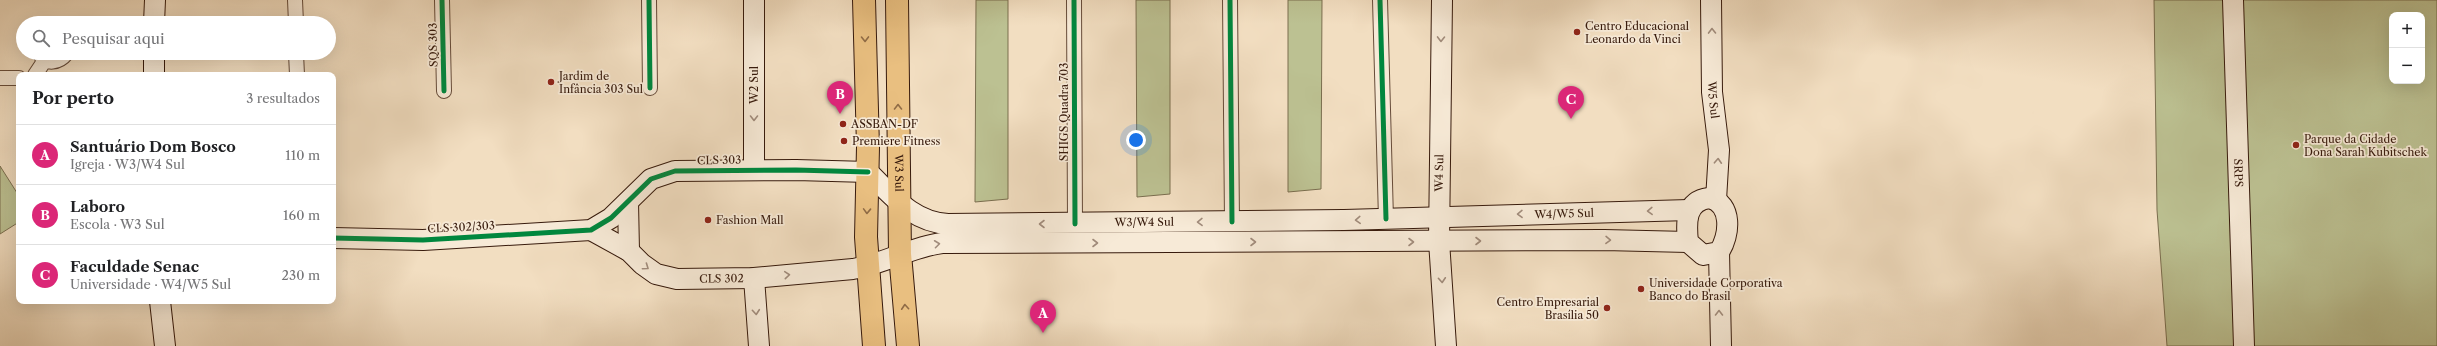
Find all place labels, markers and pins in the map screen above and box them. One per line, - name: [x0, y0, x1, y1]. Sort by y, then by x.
- place label: Centro Educacional Leonardo da Vinci: [1585, 19, 1690, 46]
- marker: Centro Educacional Leonardo da Vinci: [1572, 27, 1582, 37]
- place label: Jardim de Infância 303 Sul: [557, 69, 644, 96]
- marker: Jardim de Infância 303 Sul: [546, 77, 556, 87]
- pin: B: [827, 81, 853, 114]
- pin: C: [1558, 86, 1584, 119]
- place label: ASSBAN-DF: [850, 117, 918, 131]
- marker: ASSBAN-DF: [838, 119, 848, 129]
- place label: Parque da Cidade Dona Sarah Kubitschek: [2304, 132, 2427, 159]
- place label: Premiere Fitness: [852, 134, 940, 148]
- marker: Premiere Fitness: [839, 136, 849, 146]
- marker: Parque da Cidade Dona Sarah Kubitschek: [2291, 140, 2301, 150]
- place label: Fashion Mall: [716, 213, 784, 227]
- marker: Fashion Mall: [703, 215, 713, 225]
- place label: Universidade Corporativa Banco do Brasil: [1649, 276, 1783, 303]
- marker: Universidade Corporativa Banco do Brasil: [1636, 284, 1646, 294]
- place label: Centro Empresarial Brasília 50: [1497, 295, 1600, 322]
- pin: A: [1030, 300, 1056, 333]
- marker: Centro Empresarial Brasília 50: [1602, 303, 1612, 313]

